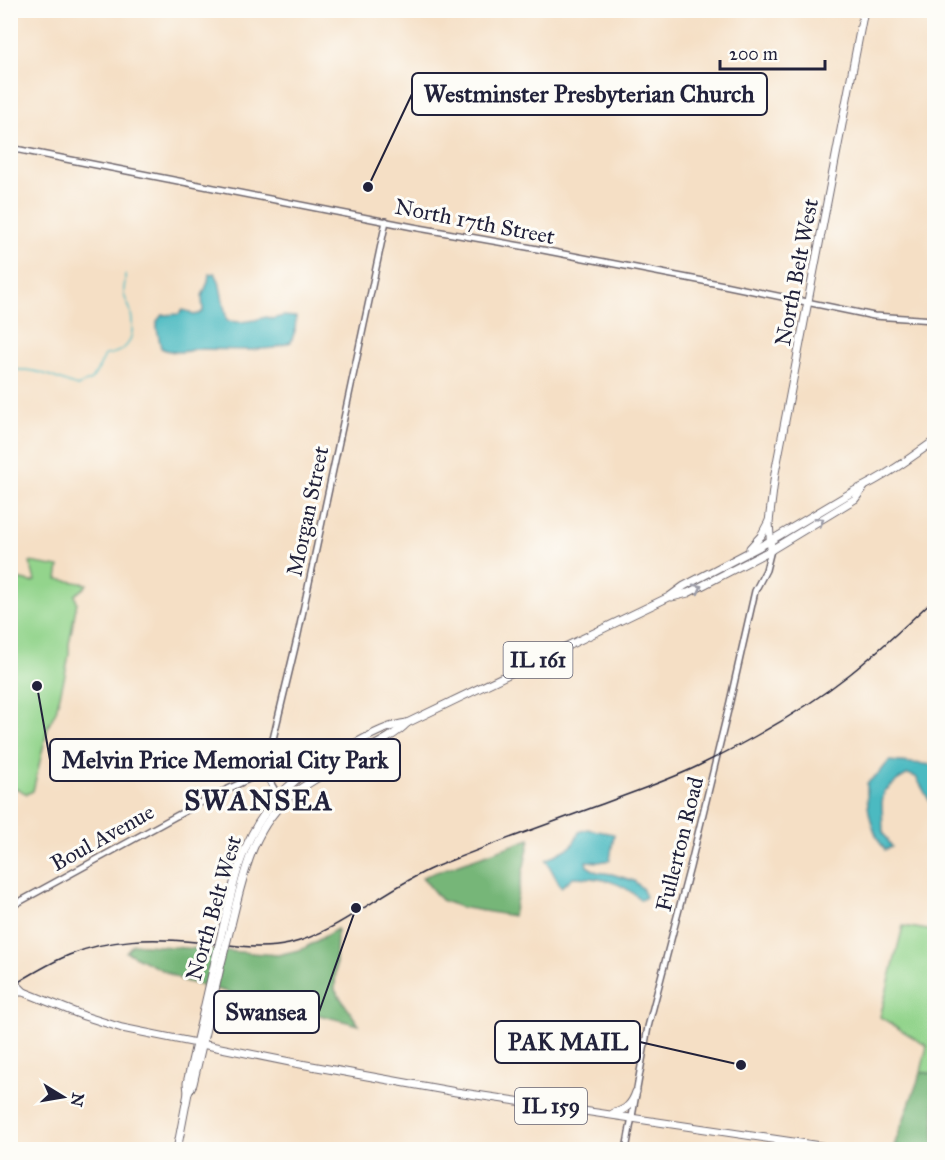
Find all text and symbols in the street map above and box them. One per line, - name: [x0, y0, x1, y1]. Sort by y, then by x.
- scale bar: [720, 33, 825, 71]
- text: 200 m: [729, 43, 778, 65]
- callout: Westminster Presbyterian Church: [412, 73, 767, 115]
- text: Westminster Presbyterian Church: [423, 79, 755, 109]
- street label: North 17th Street: [393, 193, 557, 250]
- street label: North Belt West: [769, 196, 824, 348]
- street label: Morgan Street: [280, 443, 335, 579]
- one-way arrow: [814, 516, 824, 528]
- one-way arrow: [692, 584, 703, 595]
- road number: IL 161: [504, 642, 572, 678]
- callout: Melvin Price Memorial City Park: [50, 739, 400, 781]
- text: Melvin Price Memorial City Park: [62, 745, 389, 775]
- street label: Fullerton Road: [650, 774, 709, 914]
- district label: SWANSEA: [184, 783, 334, 818]
- street label: Boul Avenue: [46, 798, 159, 877]
- street label: North Belt West: [180, 832, 247, 984]
- callout: Swansea: [214, 991, 319, 1033]
- text: Swansea: [225, 997, 308, 1027]
- callout: PAK MAIL: [495, 1021, 640, 1063]
- text: PAK MAIL: [508, 1027, 628, 1057]
- north arrow: [33, 1067, 93, 1127]
- road number: IL 159: [515, 1088, 587, 1124]
- text: N: [67, 1091, 88, 1109]

